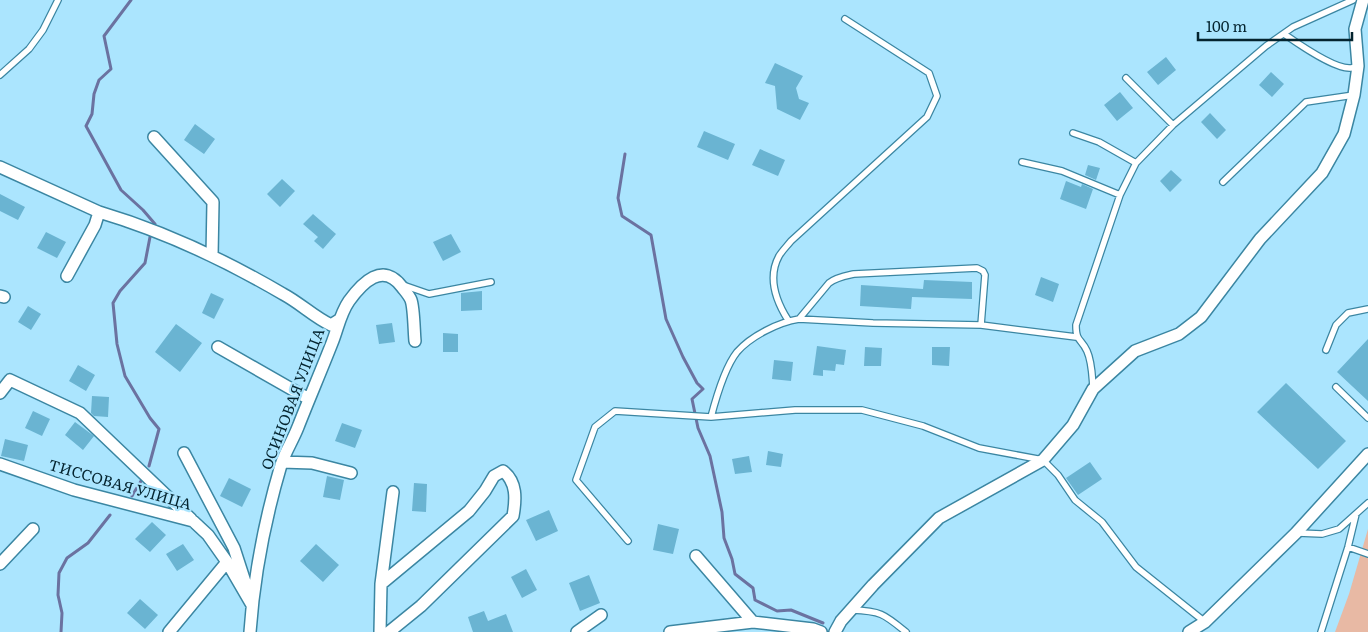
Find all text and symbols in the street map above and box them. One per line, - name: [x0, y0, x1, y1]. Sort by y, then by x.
- scale bar: [1198, 10, 1352, 42]
- text: 100 m: [1206, 14, 1247, 37]
- street label: ОСИНОВАЯ УЛИЦА: [254, 324, 329, 473]
- street label: ТИССОВАЯ УЛИЦА: [46, 452, 195, 515]

